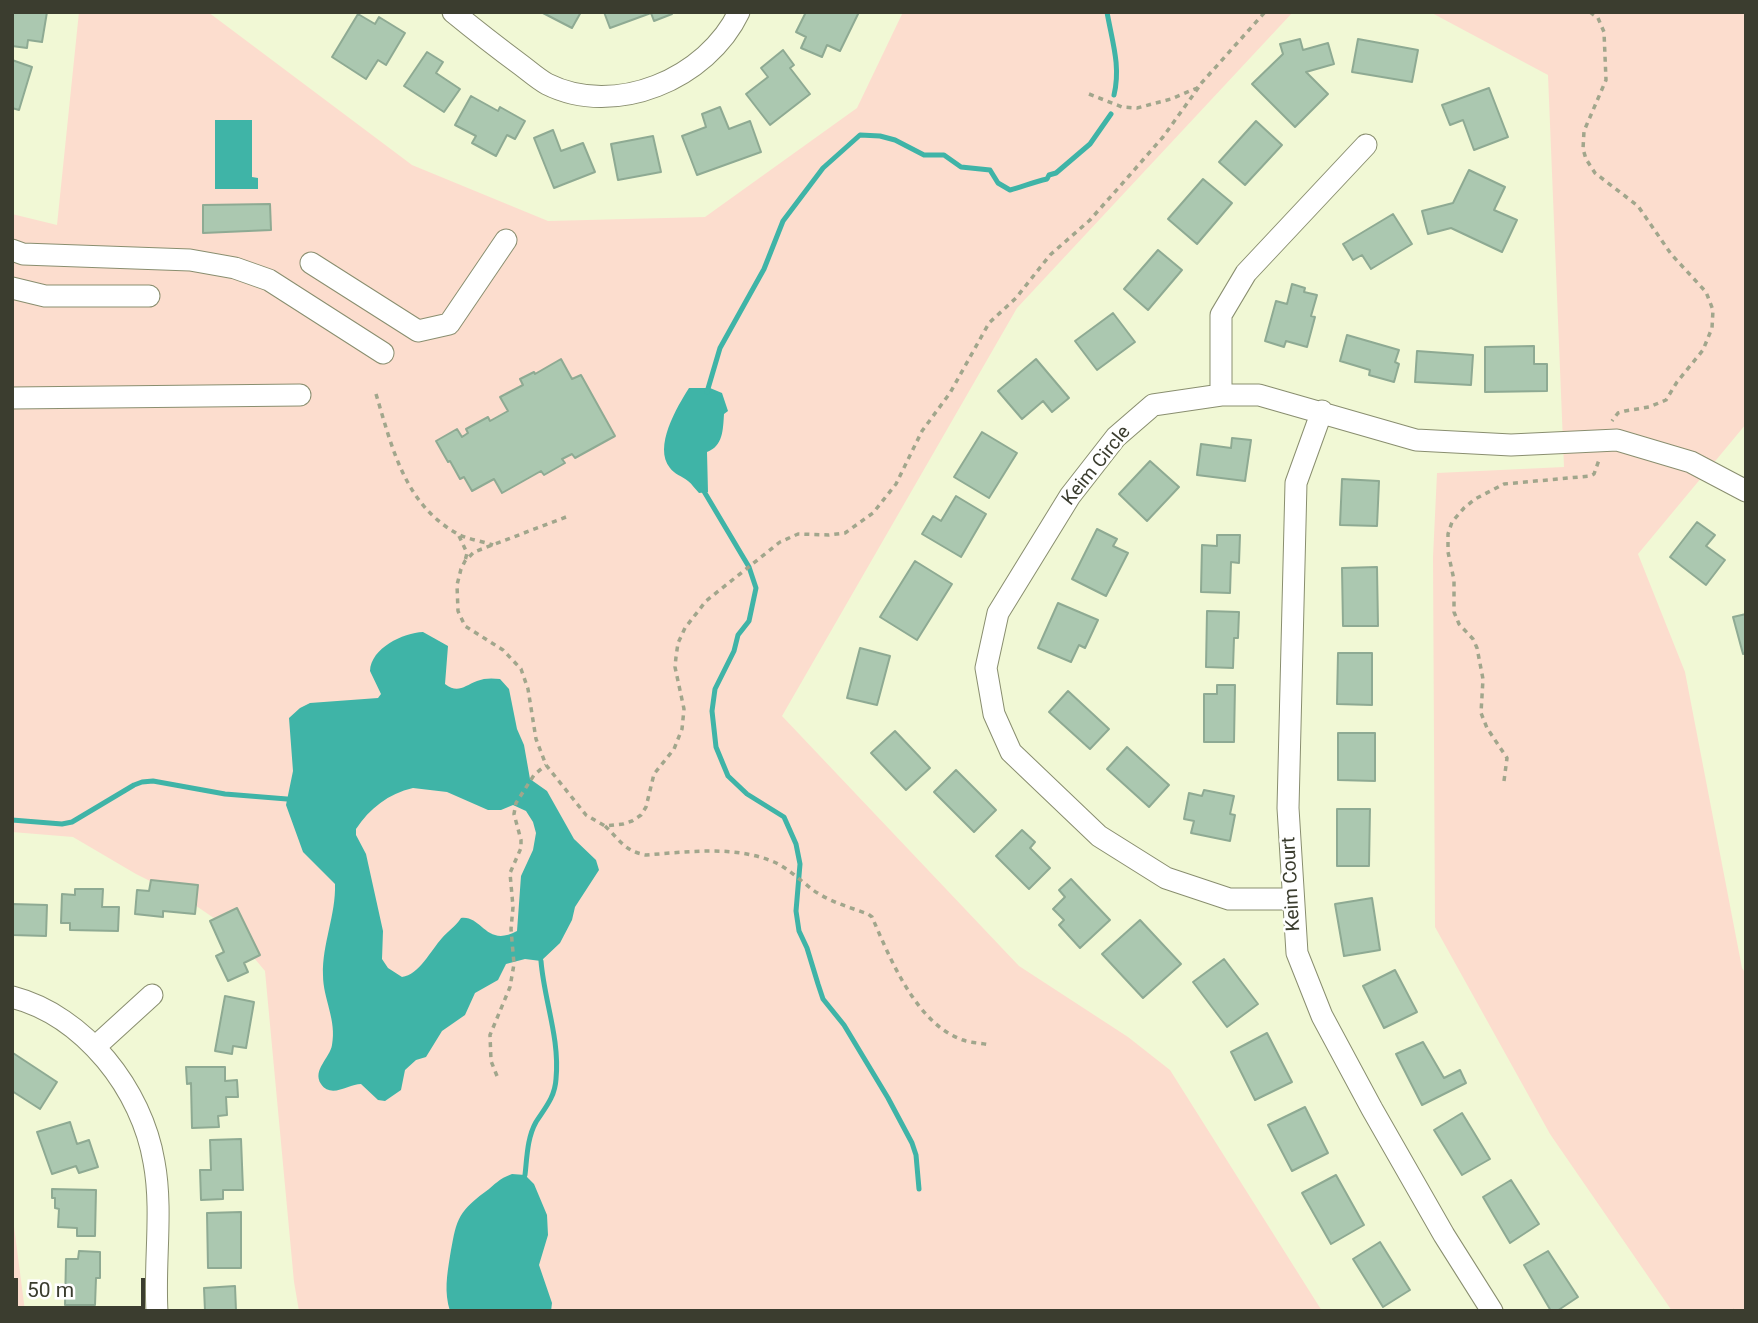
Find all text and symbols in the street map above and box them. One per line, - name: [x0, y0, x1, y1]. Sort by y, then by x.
- street label: Keim Circle: [1058, 422, 1136, 510]
- street label: Keim Court: [1278, 836, 1306, 932]
- scale bar: [18, 1264, 149, 1308]
- text: 50 m: [27, 1278, 74, 1302]

